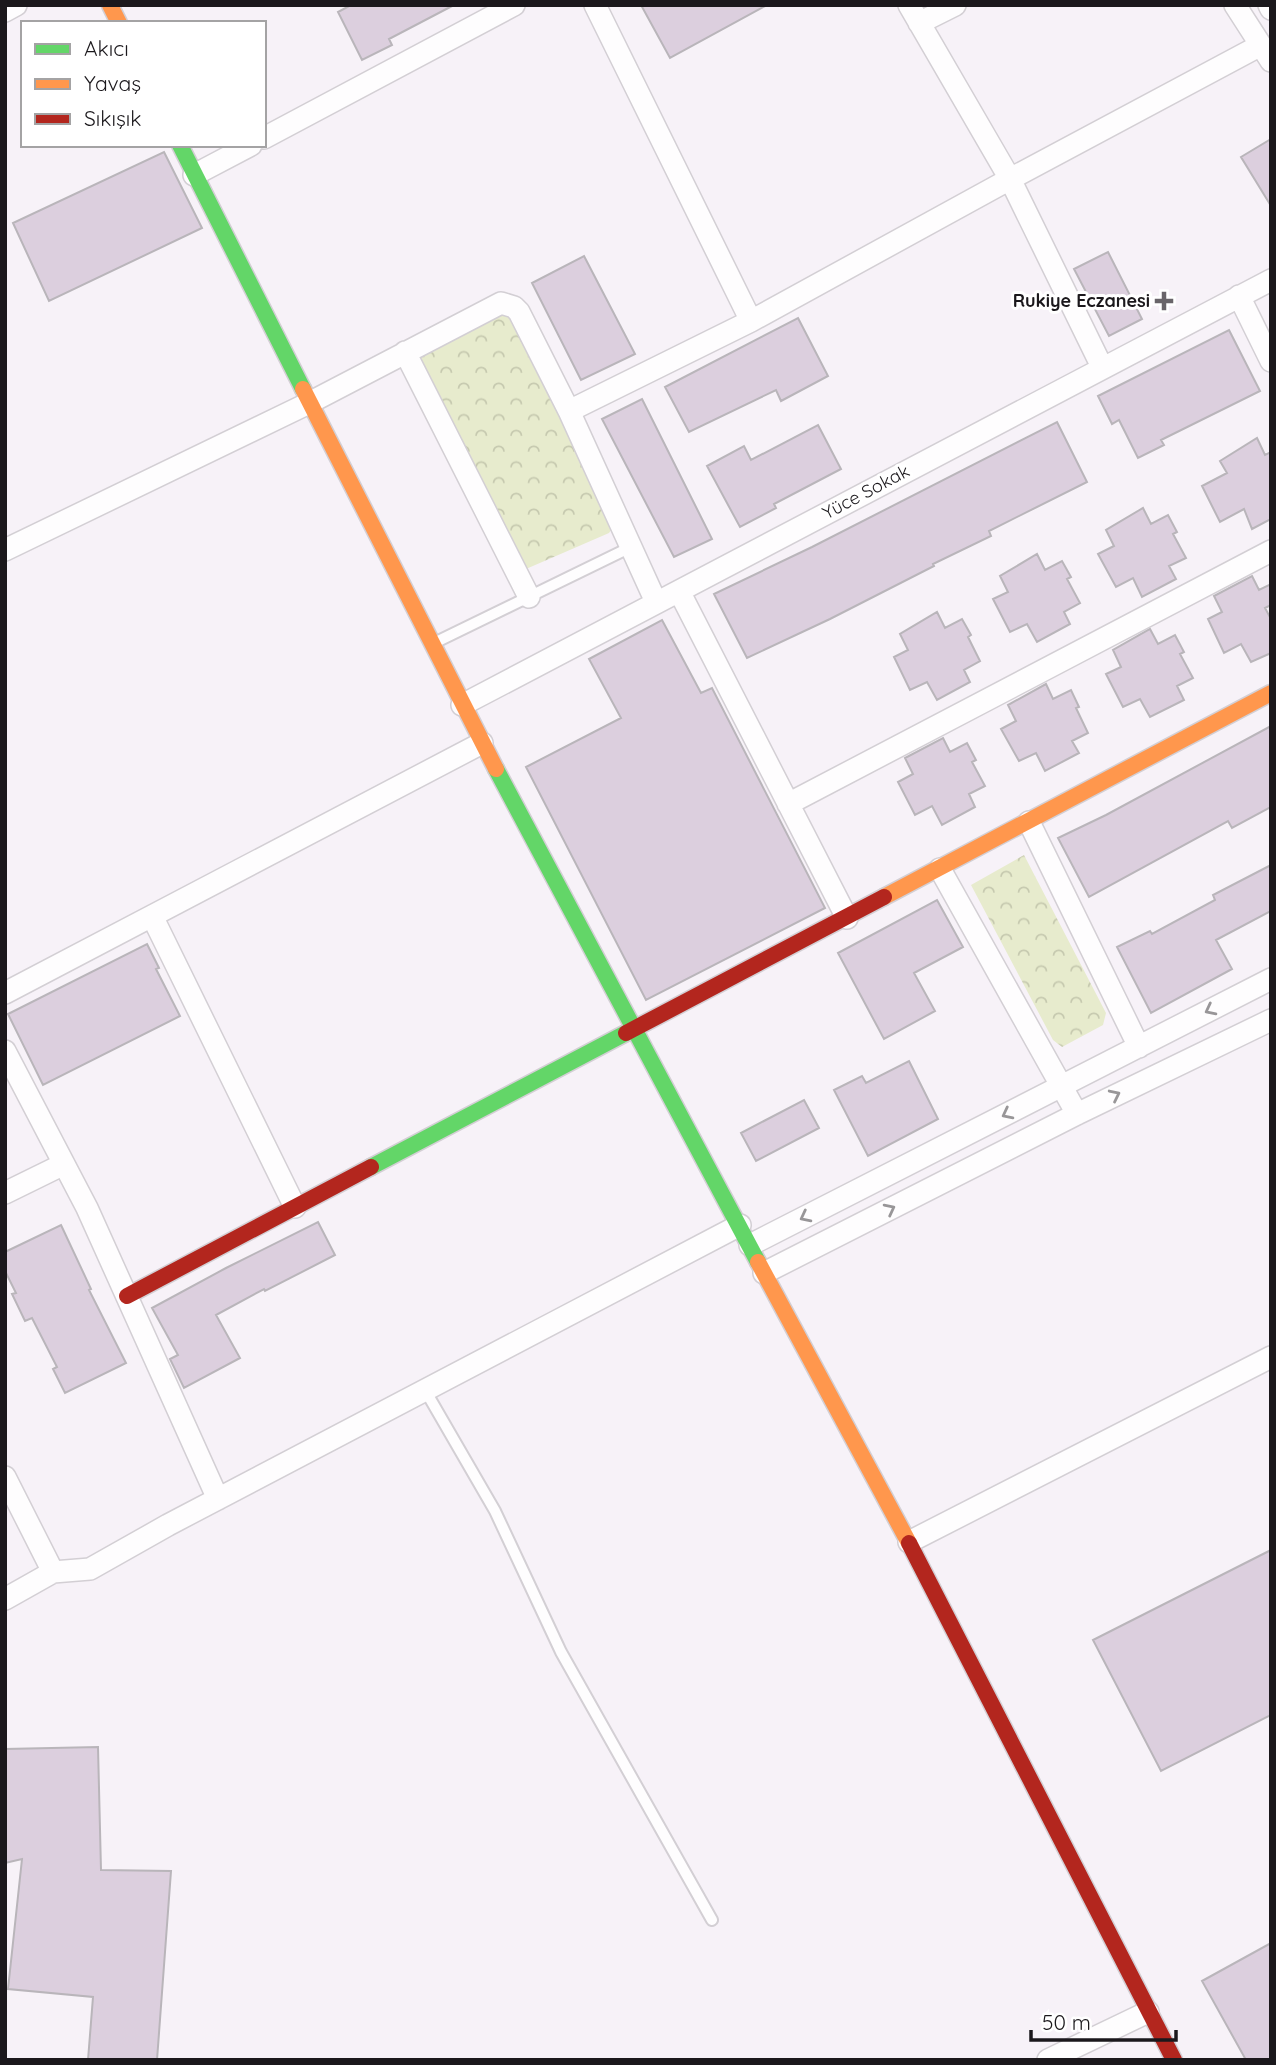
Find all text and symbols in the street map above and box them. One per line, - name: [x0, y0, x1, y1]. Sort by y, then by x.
- legend: [21, 21, 266, 147]
- text: Akıcı: [84, 35, 129, 61]
- text: Yavaş: [84, 70, 141, 96]
- text: Sıkışık: [84, 105, 142, 131]
- place label: Rukiye Eczanesi: [1013, 289, 1150, 312]
- marker: Rukiye Eczanesi: [1156, 293, 1172, 309]
- street label: Yüce Sokak: [818, 459, 913, 524]
- one-way arrow: [1205, 1002, 1217, 1016]
- one-way arrow: [1108, 1090, 1120, 1104]
- one-way arrow: [1002, 1105, 1014, 1119]
- one-way arrow: [883, 1204, 895, 1218]
- one-way arrow: [800, 1209, 812, 1222]
- scale bar: [1031, 1998, 1176, 2042]
- text: 50 m: [1042, 2009, 1091, 2035]

